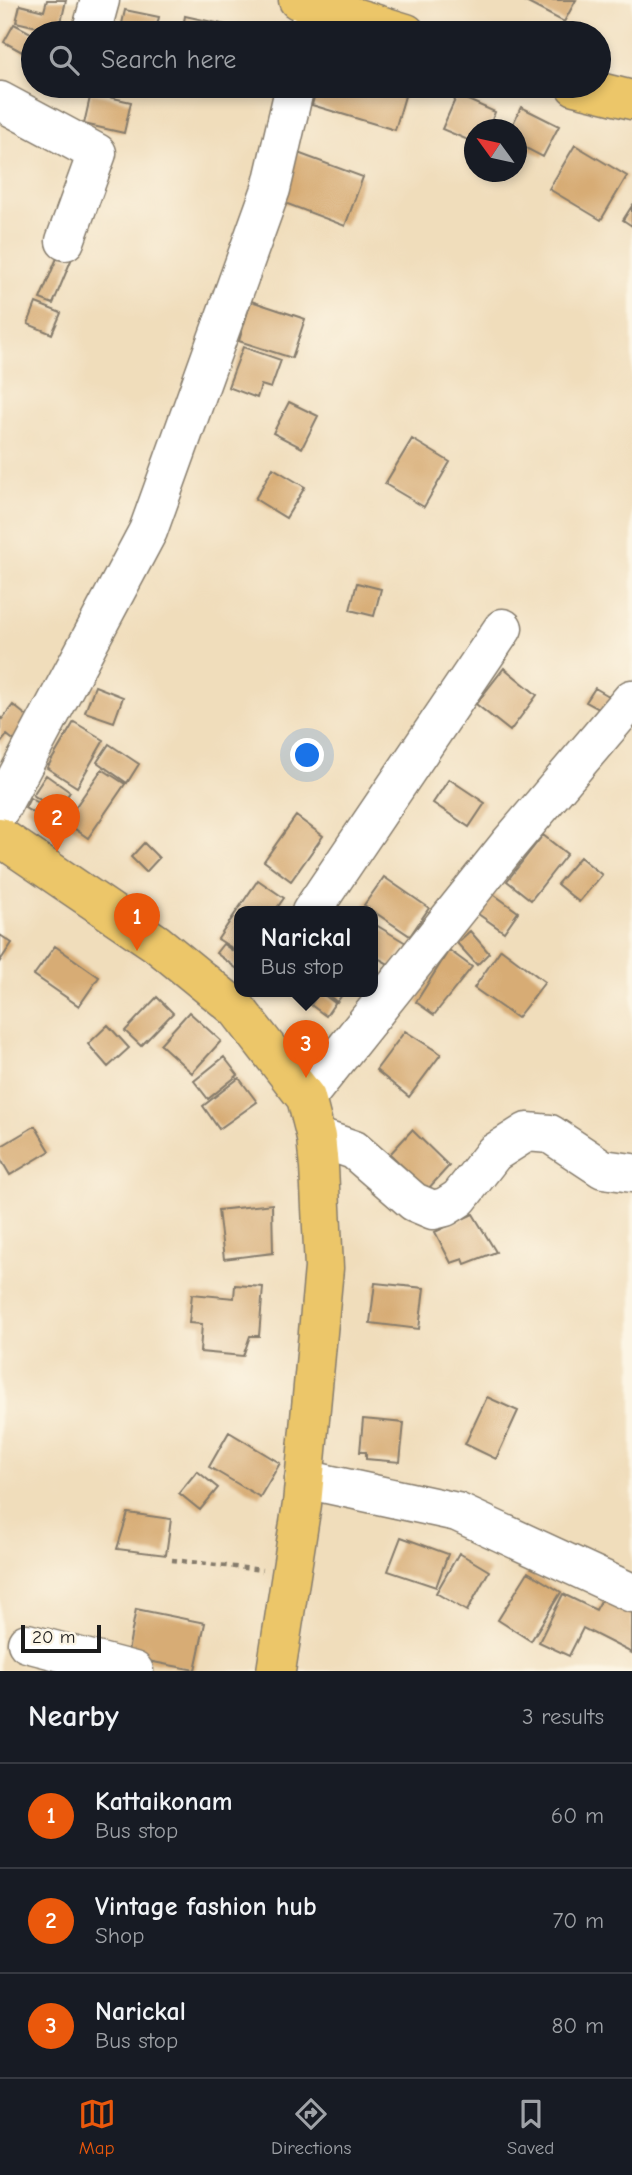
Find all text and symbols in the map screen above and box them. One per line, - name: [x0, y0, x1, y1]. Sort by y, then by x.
- search box: [21, 21, 611, 98]
- icon: search: [45, 41, 83, 79]
- text: Search here: [101, 45, 236, 75]
- north arrow: [464, 119, 527, 182]
- your location: [290, 738, 324, 772]
- pin: 2: [34, 794, 80, 852]
- pin: 1: [114, 893, 160, 951]
- popup: [234, 906, 378, 997]
- text: Narickal: [261, 923, 351, 953]
- text: Bus stop: [261, 953, 344, 980]
- pin: 3: [283, 1020, 329, 1078]
- scale bar: [21, 1622, 102, 1654]
- text: 20 m: [32, 1626, 76, 1648]
- text: Nearby: [28, 1699, 119, 1734]
- text: 3 results: [522, 1703, 604, 1730]
- text: Kattaikonam: [95, 1787, 233, 1817]
- text: 1: [46, 1802, 56, 1829]
- text: 60 m: [551, 1802, 604, 1829]
- text: Bus stop: [95, 1817, 178, 1844]
- text: Vintage fashion hub: [95, 1892, 317, 1922]
- text: 2: [45, 1907, 57, 1934]
- text: 70 m: [552, 1907, 604, 1934]
- text: Shop: [95, 1922, 144, 1949]
- text: Narickal: [95, 1997, 186, 2027]
- text: 3: [45, 2012, 57, 2039]
- text: 80 m: [551, 2012, 604, 2039]
- text: Bus stop: [95, 2027, 178, 2054]
- tab: Map: [78, 2095, 116, 2159]
- tab: Directions: [271, 2095, 351, 2159]
- tab: Saved: [507, 2095, 554, 2159]

